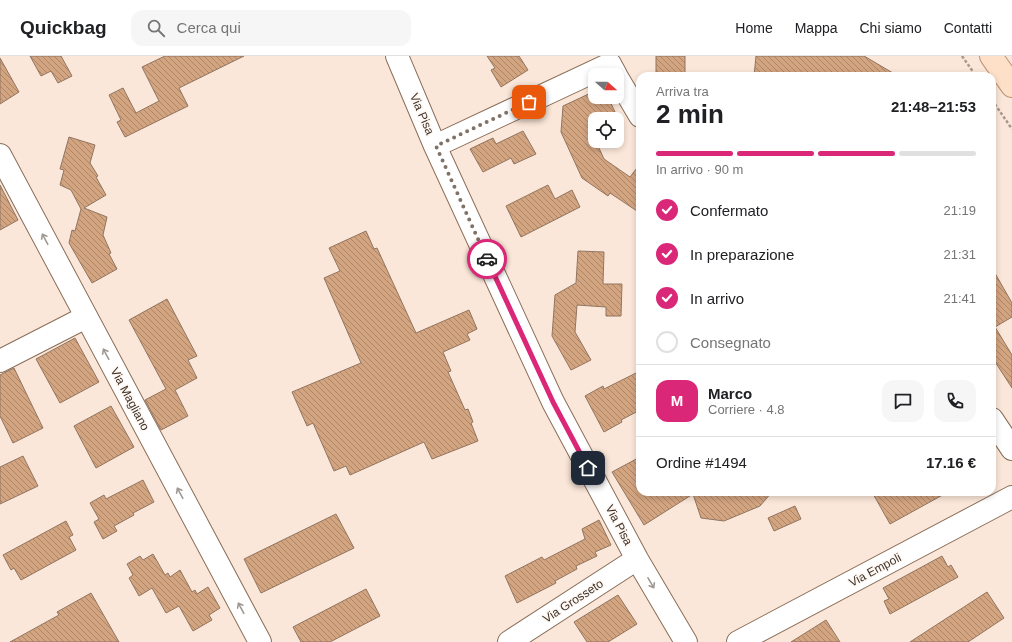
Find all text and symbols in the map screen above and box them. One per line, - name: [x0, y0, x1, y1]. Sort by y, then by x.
- search box: [131, 10, 411, 46]
- text: Quickbag: [20, 17, 107, 38]
- icon: search: [145, 17, 167, 39]
- text: Cerca qui: [177, 19, 241, 36]
- text: Home: [735, 20, 773, 36]
- text: Mappa: [795, 20, 838, 36]
- text: Chi siamo: [860, 20, 922, 36]
- text: Contatti: [944, 20, 992, 36]
- north arrow: [588, 68, 624, 104]
- map controls: [588, 68, 624, 148]
- text: Arriva tra: [656, 84, 709, 99]
- pin: [512, 85, 546, 119]
- street label: Via Pisa: [407, 91, 437, 137]
- icon: bag: [518, 91, 540, 113]
- text: 21:48–21:53: [891, 98, 976, 115]
- text: 2 min: [656, 99, 724, 129]
- button: locate: [588, 112, 624, 148]
- text: In arrivo · 90 m: [656, 162, 743, 177]
- icon: check: [656, 199, 678, 221]
- text: Confermato: [690, 202, 768, 219]
- text: 21:19: [943, 203, 976, 218]
- one-way arrow: [40, 233, 48, 245]
- courier: [467, 239, 507, 279]
- icon: check: [656, 243, 678, 265]
- text: In preparazione: [690, 246, 794, 263]
- text: 21:31: [943, 247, 976, 262]
- icon: car: [476, 248, 498, 270]
- icon: check: [656, 287, 678, 309]
- text: In arrivo: [690, 290, 744, 307]
- text: 21:41: [943, 291, 976, 306]
- text: Consegnato: [690, 334, 771, 351]
- one-way arrow: [101, 348, 109, 360]
- street label: Via Magliano: [108, 365, 153, 433]
- button: chat: [882, 380, 924, 422]
- button: phone: [934, 380, 976, 422]
- text: Marco: [708, 385, 752, 402]
- text: M: [671, 392, 683, 409]
- text: Corriere · 4.8: [708, 402, 785, 417]
- pin: [571, 451, 605, 485]
- text: Ordine #1494: [656, 454, 747, 471]
- text: 17.16 €: [926, 454, 976, 471]
- icon: home: [577, 457, 599, 479]
- one-way arrow: [176, 487, 183, 499]
- street label: Via Pisa: [603, 502, 636, 548]
- street label: Via Empoli: [846, 550, 904, 590]
- street label: Via Grosseto: [540, 576, 606, 626]
- one-way arrow: [647, 577, 655, 589]
- one-way arrow: [237, 602, 245, 614]

